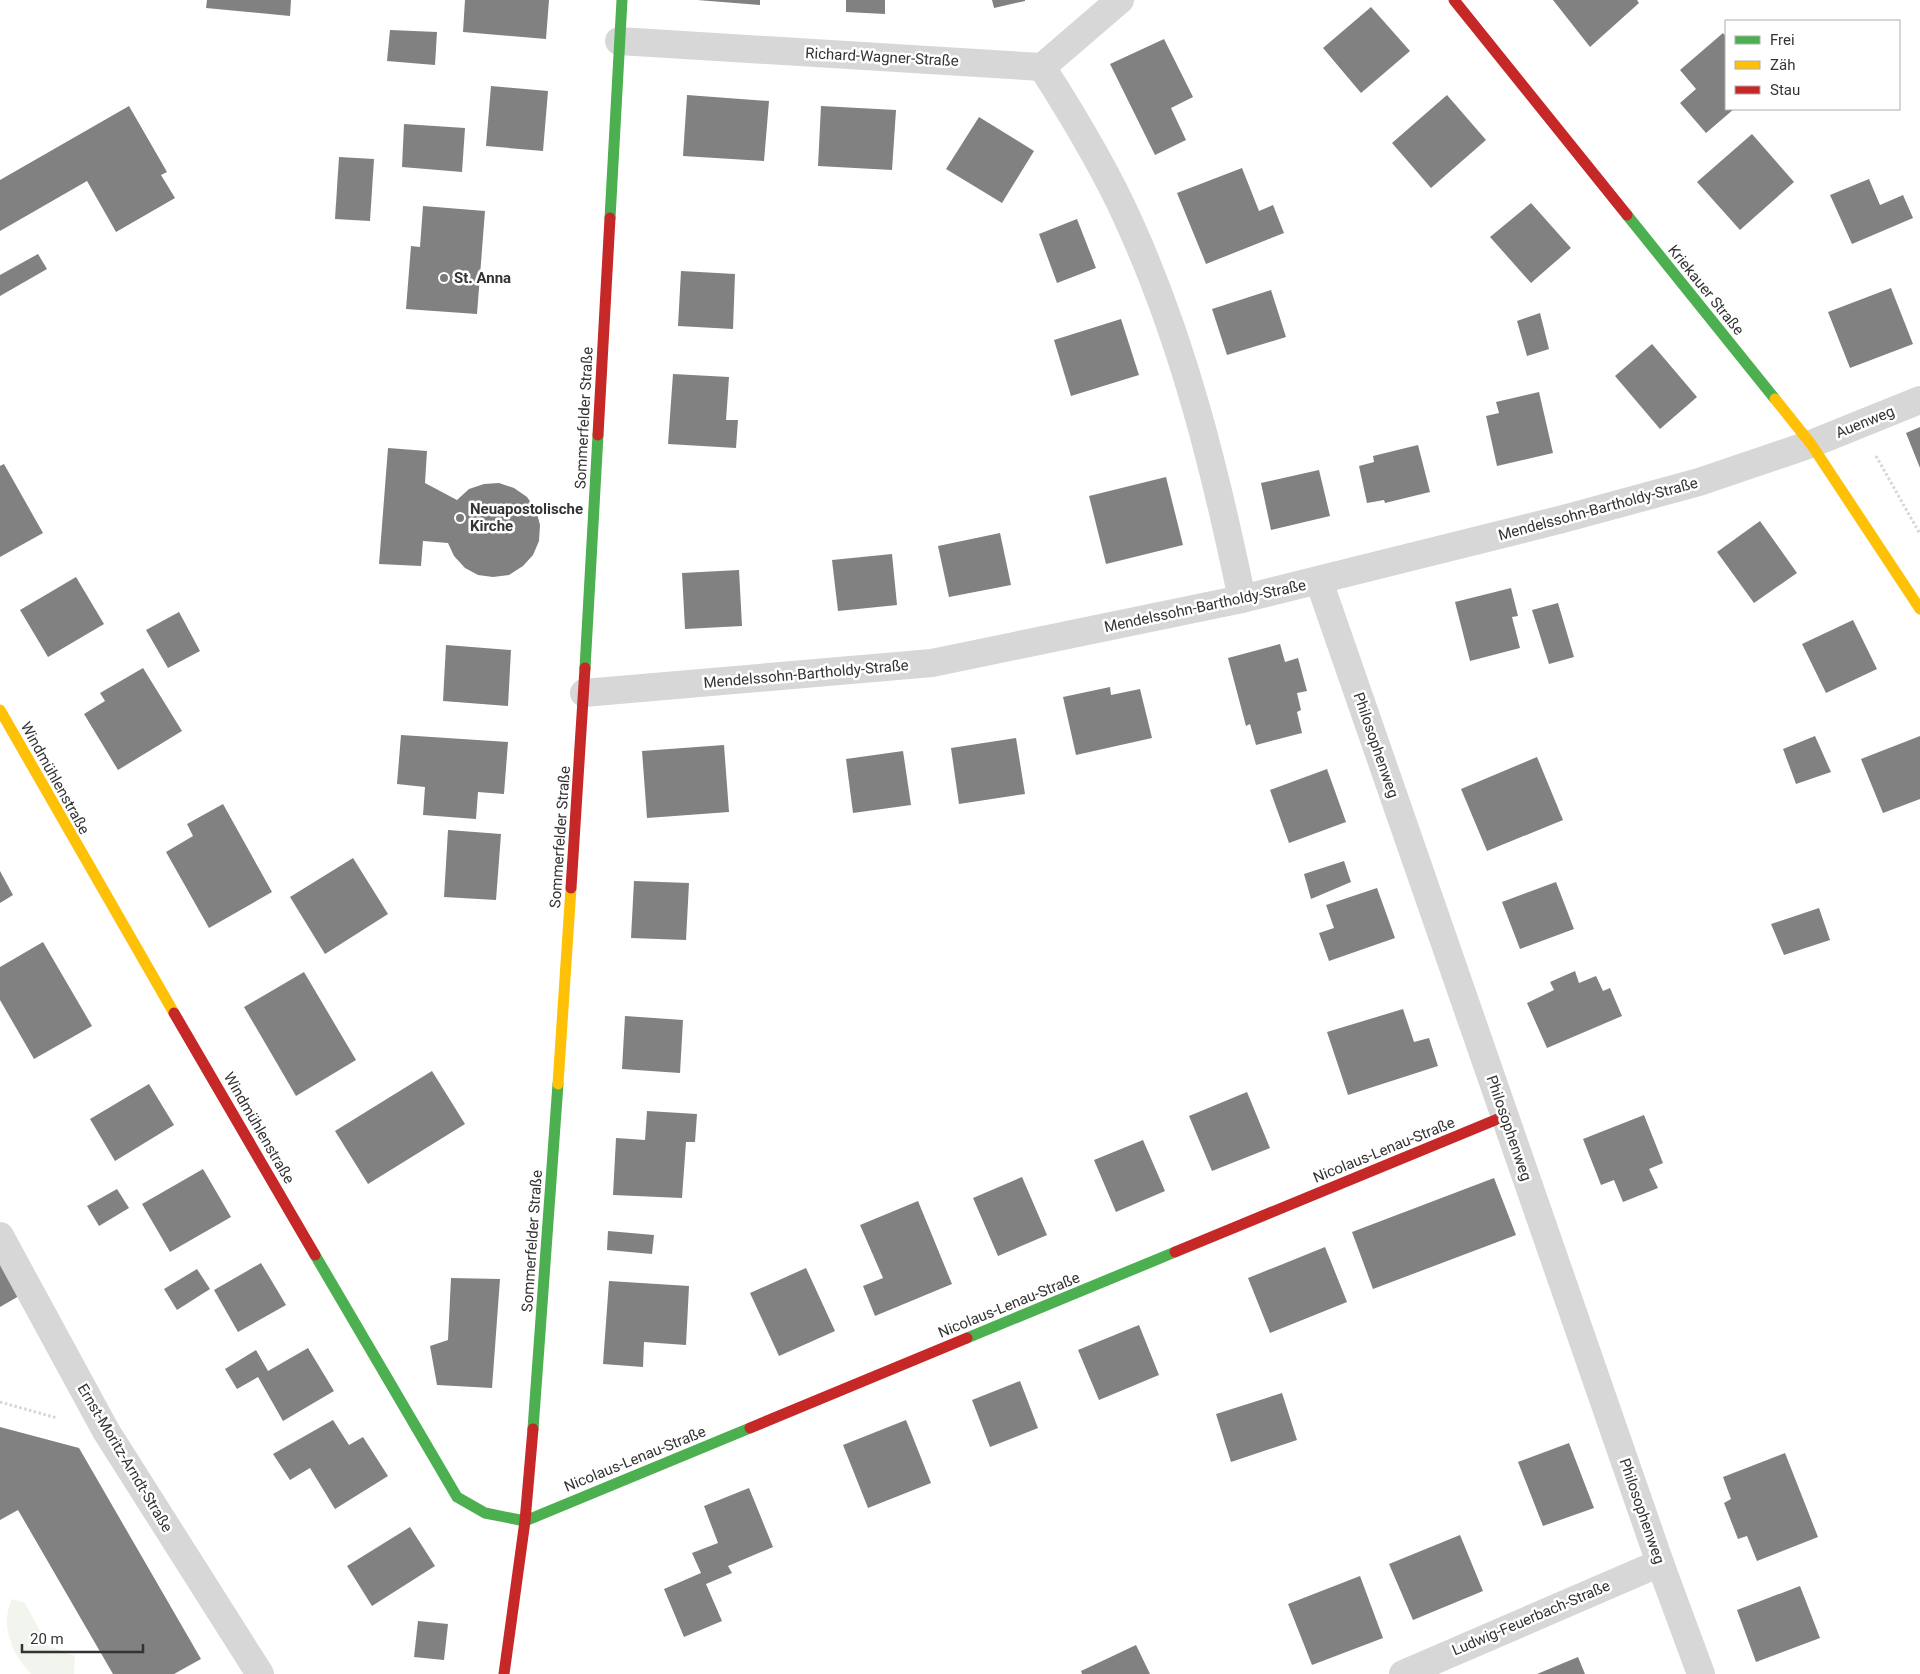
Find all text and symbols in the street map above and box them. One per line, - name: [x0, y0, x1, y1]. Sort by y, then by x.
- legend: [1725, 20, 1900, 110]
- text: Frei: [1770, 31, 1795, 49]
- street label: Richard-Wagner-Straße: [805, 44, 959, 70]
- text: Zäh: [1770, 56, 1795, 74]
- text: Stau: [1770, 81, 1800, 99]
- street label: Kriekauer Straße: [1664, 241, 1748, 339]
- place label: St. Anna: [454, 269, 511, 287]
- marker: St. Anna: [438, 272, 450, 284]
- street label: Sommerfelder Straße: [571, 346, 597, 490]
- street label: Auenweg: [1833, 402, 1897, 442]
- street label: Mendelssohn-Bartholdy-Straße: [1496, 474, 1700, 544]
- place label: Neuapostolische Kirche: [470, 500, 583, 535]
- marker: Neuapostolische Kirche: [454, 512, 466, 524]
- street label: Mendelssohn-Bartholdy-Straße: [1102, 576, 1308, 636]
- street label: Mendelssohn-Bartholdy-Straße: [703, 656, 909, 692]
- street label: Philosophenweg: [1350, 690, 1402, 800]
- street label: Windmühlenstraße: [17, 719, 93, 837]
- street label: Sommerfelder Straße: [546, 765, 574, 909]
- street label: Windmühlenstraße: [220, 1069, 298, 1187]
- street label: Philosophenweg: [1483, 1073, 1535, 1183]
- street label: Nicolaus-Lenau-Straße: [1311, 1113, 1458, 1187]
- street label: Sommerfelder Straße: [518, 1169, 546, 1313]
- street label: Nicolaus-Lenau-Straße: [936, 1268, 1083, 1342]
- street label: Ernst-Moritz-Arndt-Straße: [74, 1381, 176, 1535]
- street label: Nicolaus-Lenau-Straße: [562, 1422, 709, 1496]
- street label: Philosophenweg: [1616, 1456, 1668, 1566]
- street label: Ludwig-Feuerbach-Straße: [1449, 1577, 1613, 1659]
- scale bar: [22, 1622, 144, 1654]
- text: 20 m: [30, 1630, 64, 1648]

